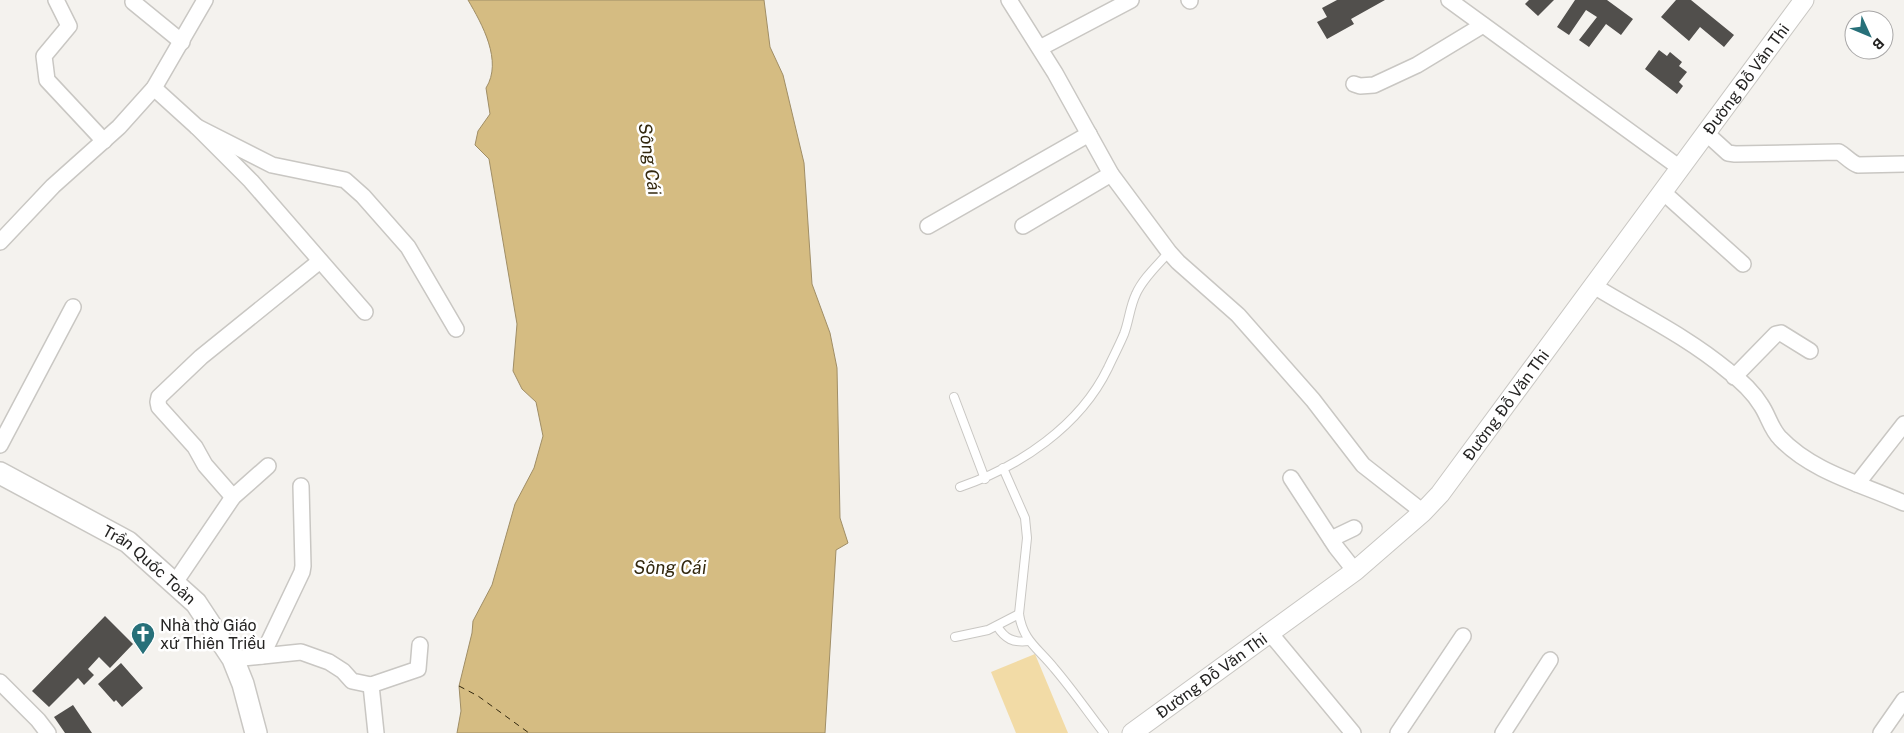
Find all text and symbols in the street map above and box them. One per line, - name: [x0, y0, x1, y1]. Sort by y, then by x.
- north arrow: [1844, 10, 1894, 60]
- street label: Đường Đỗ Văn Thi: [1699, 20, 1793, 138]
- text: B: [1869, 35, 1887, 53]
- water label: Sông Cái: [635, 121, 666, 197]
- street label: Đường Đỗ Văn Thi: [1459, 346, 1553, 464]
- street label: Trần Quốc Toản: [100, 521, 200, 608]
- water label: Sông Cái: [634, 557, 707, 578]
- place label: Nhà thờ Giáo xứ Thiên Triều: [160, 616, 266, 653]
- church icon: Nhà thờ Giáo xứ Thiên Triều: [130, 621, 156, 655]
- street label: Đường Đỗ Văn Thi: [1152, 629, 1271, 722]

